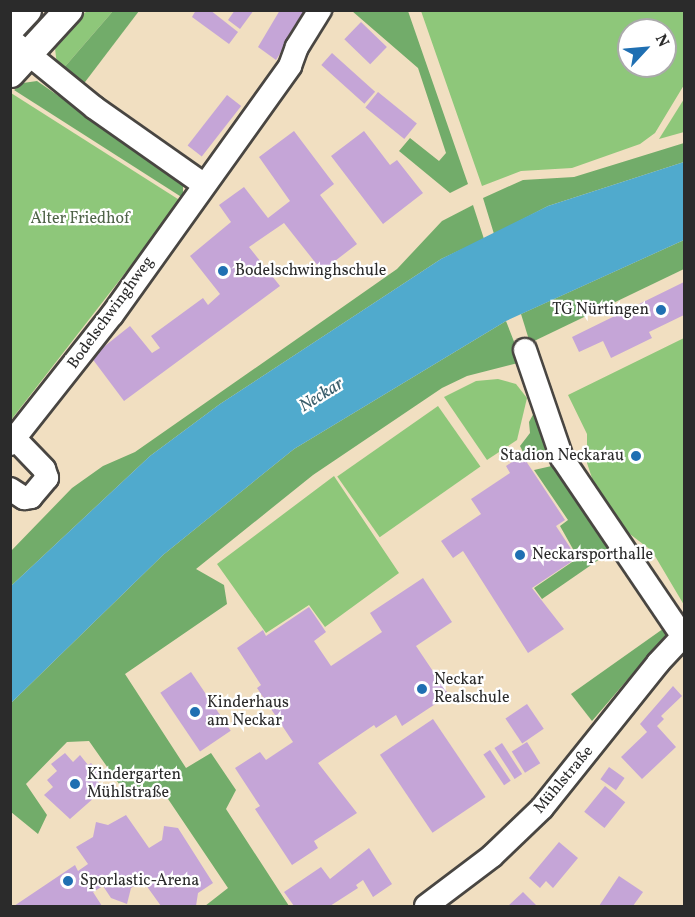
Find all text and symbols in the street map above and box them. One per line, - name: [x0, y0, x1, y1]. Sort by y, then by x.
- north arrow: [617, 18, 677, 78]
- text: N: [649, 31, 674, 51]
- park label: Alter Friedhof: [30, 209, 130, 229]
- street label: Bodelschwinghweg: [64, 253, 158, 373]
- place label: Bodelschwinghschule: [235, 261, 386, 281]
- marker: Bodelschwinghschule: [216, 264, 230, 278]
- place label: TG Nürtingen: [552, 300, 649, 320]
- marker: TG Nürtingen: [654, 303, 668, 317]
- water label: Neckar: [296, 374, 348, 418]
- place label: Stadion Neckarau: [500, 446, 624, 466]
- marker: Stadion Neckarau: [629, 449, 643, 463]
- place label: Neckarsporthalle: [532, 545, 653, 565]
- marker: Neckarsporthalle: [513, 548, 527, 562]
- place label: Neckar Realschule: [434, 670, 509, 708]
- marker: Neckar Realschule: [415, 682, 429, 696]
- place label: Kinderhaus am Neckar: [207, 693, 289, 731]
- marker: Kinderhaus am Neckar: [188, 705, 202, 719]
- street label: Mühlstraße: [530, 742, 598, 818]
- place label: Kindergarten Mühlstraße: [87, 765, 181, 803]
- marker: Kindergarten Mühlstraße: [68, 777, 82, 791]
- place label: Sporlastic-Arena: [80, 871, 199, 891]
- marker: Sporlastic-Arena: [61, 874, 75, 888]

